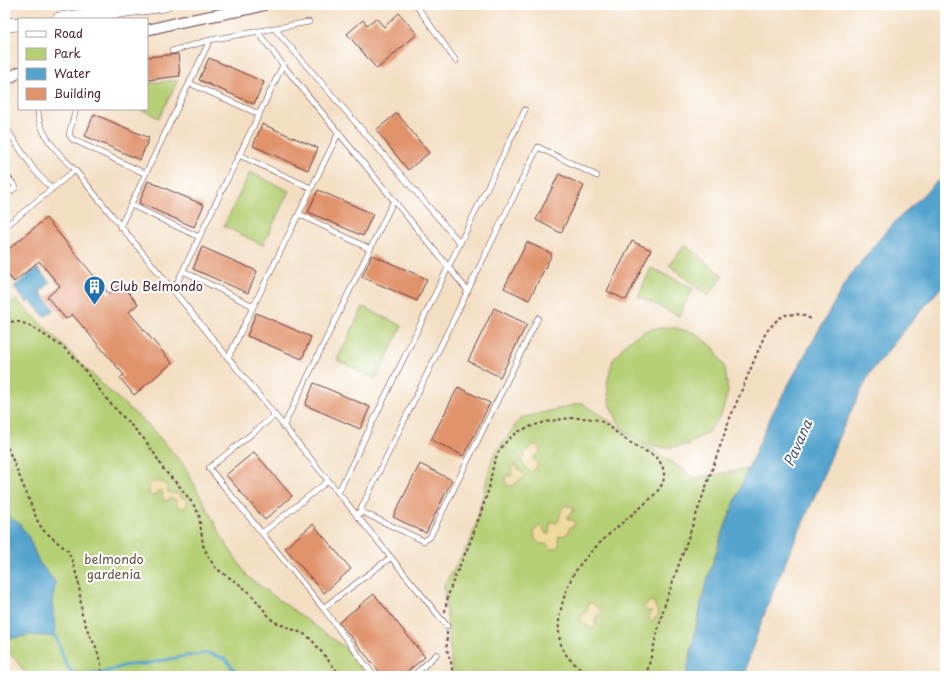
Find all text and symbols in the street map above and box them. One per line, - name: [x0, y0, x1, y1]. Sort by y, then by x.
- legend: [18, 18, 148, 110]
- text: Road: [54, 24, 83, 42]
- text: Park: [54, 44, 81, 62]
- text: Water: [54, 64, 91, 82]
- text: Building: [54, 84, 101, 102]
- building icon: Club Belmondo: [82, 273, 108, 306]
- place label: Club Belmondo: [110, 276, 203, 295]
- water label: Pavana: [778, 415, 818, 469]
- park label: belmondo gardenia: [84, 549, 144, 583]

